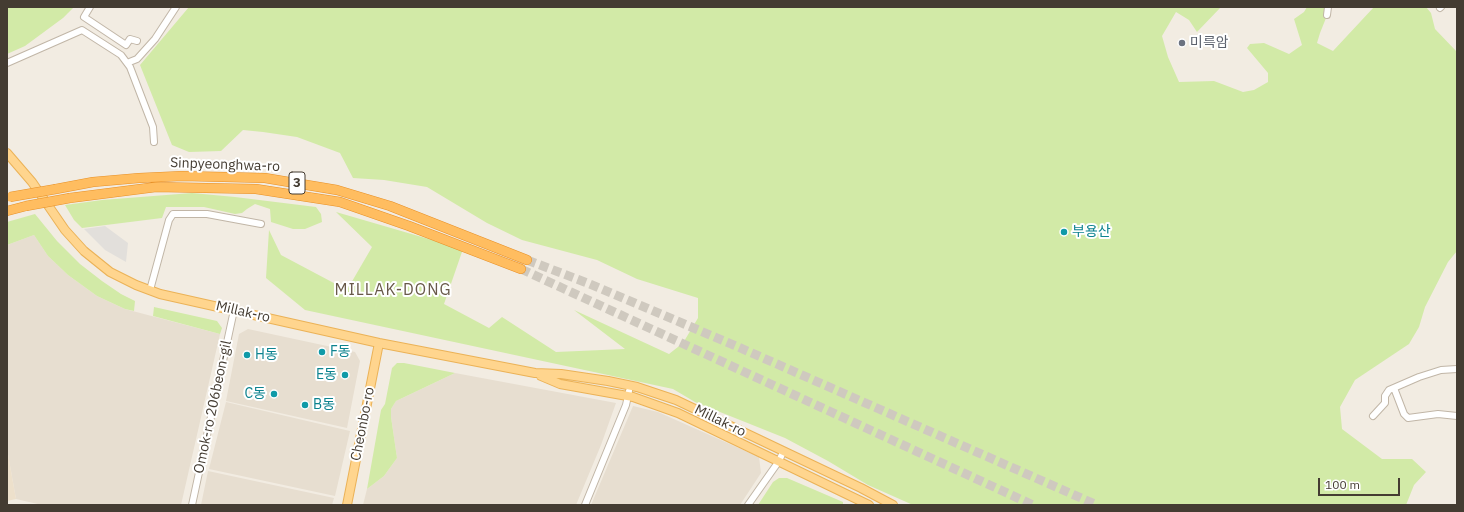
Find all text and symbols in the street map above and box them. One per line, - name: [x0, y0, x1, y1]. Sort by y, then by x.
- place label: 미륵암: [1190, 35, 1229, 51]
- marker: 미륵암: [1177, 38, 1187, 48]
- street label: Sinpyeonghwa-ro: [170, 155, 280, 175]
- road number: 3: [289, 172, 305, 194]
- place label: 부용산: [1072, 224, 1111, 240]
- marker: 부용산: [1059, 227, 1069, 237]
- district label: MILLAK-DONG: [334, 280, 452, 300]
- street label: Millak-ro: [214, 298, 272, 326]
- street label: Omok-ro 206beon-gil: [191, 339, 235, 475]
- place label: F동: [330, 344, 351, 360]
- place label: H동: [255, 347, 278, 363]
- marker: F동: [317, 347, 327, 357]
- marker: H동: [242, 350, 252, 360]
- place label: E동: [316, 367, 337, 383]
- marker: E동: [340, 370, 350, 380]
- place label: C동: [244, 386, 266, 402]
- street label: Cheonbo-ro: [348, 386, 378, 462]
- marker: C동: [269, 389, 279, 399]
- place label: B동: [313, 397, 335, 413]
- marker: B동: [300, 400, 310, 410]
- street label: Millak-ro: [692, 401, 748, 441]
- scale bar: [1320, 470, 1402, 496]
- text: 100 m: [1325, 477, 1360, 492]

